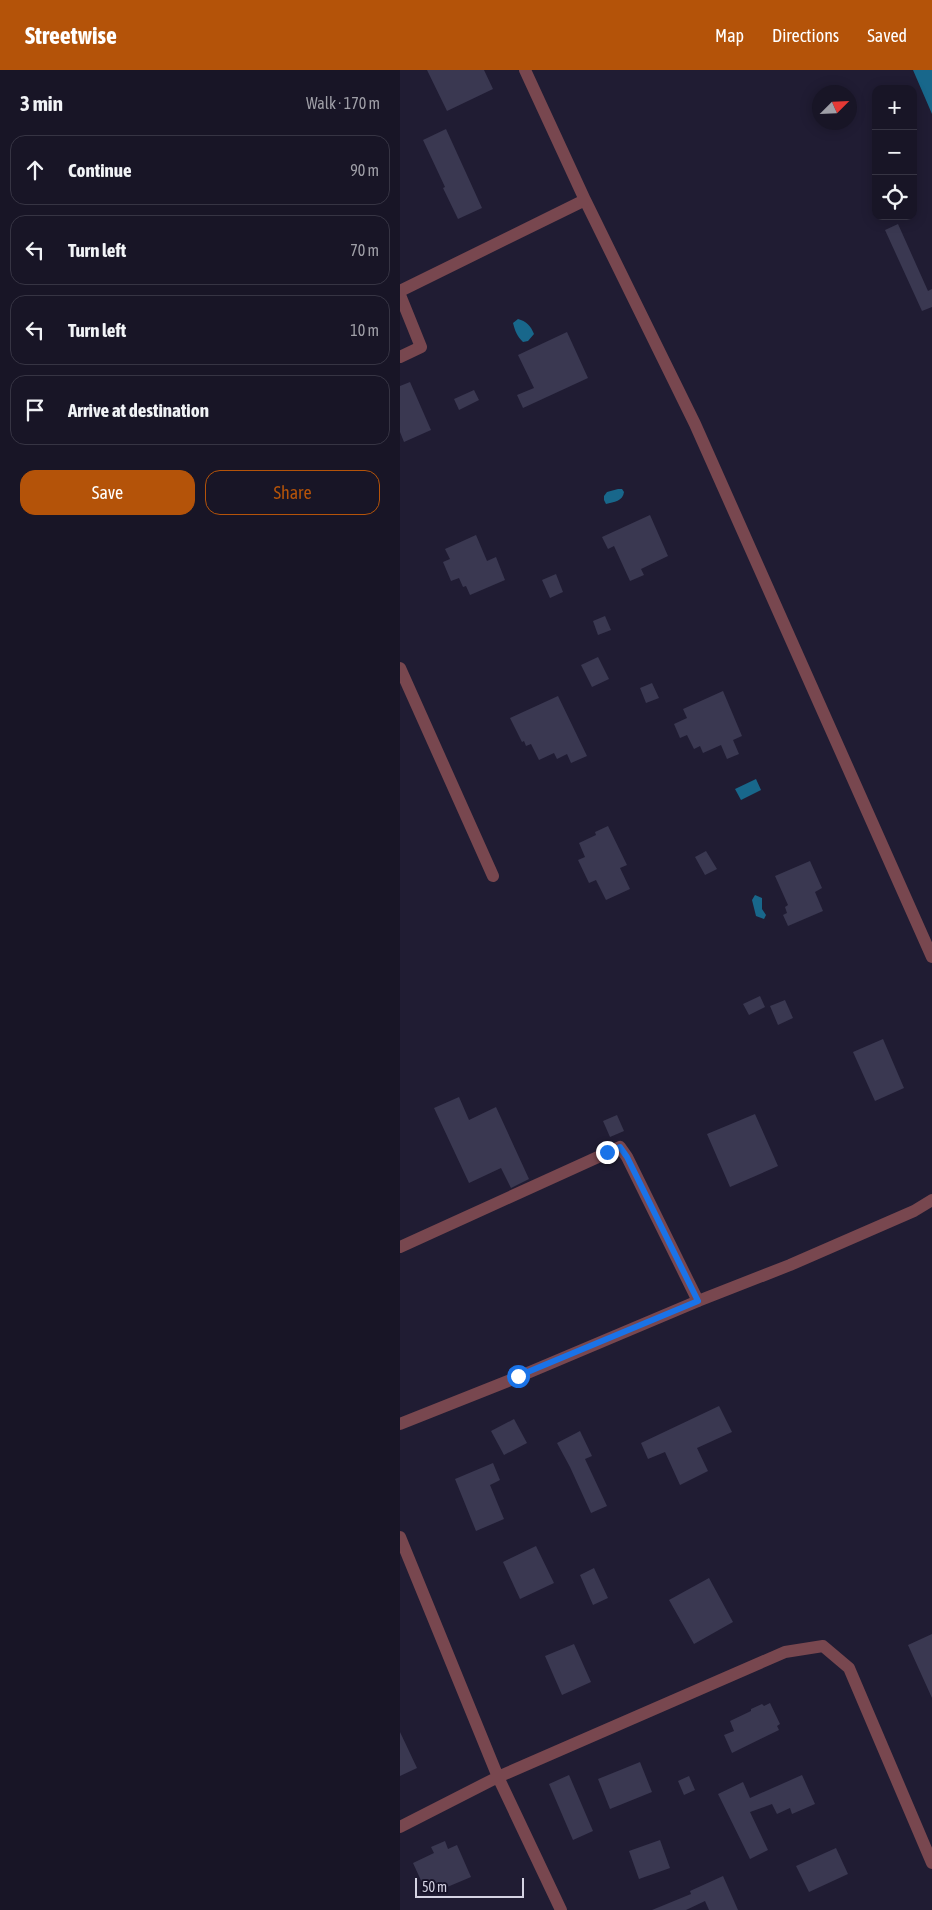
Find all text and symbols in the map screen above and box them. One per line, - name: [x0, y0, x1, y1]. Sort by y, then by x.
- text: Streetwise: [25, 22, 117, 49]
- text: Map: [715, 25, 744, 46]
- text: Directions: [772, 25, 839, 46]
- text: Saved: [867, 25, 907, 46]
- north arrow: [812, 85, 857, 130]
- map controls: [872, 85, 917, 220]
- button: +: [872, 85, 917, 130]
- text: 3 min: [20, 91, 63, 115]
- text: Walk · 170 m: [306, 94, 380, 112]
- button: −: [872, 130, 917, 175]
- icon: ahead: [21, 156, 49, 184]
- text: Continue: [68, 159, 132, 181]
- text: 90 m: [350, 161, 379, 179]
- button: locate: [872, 175, 917, 220]
- icon: left: [21, 236, 49, 264]
- text: Turn left: [68, 239, 126, 261]
- text: 70 m: [350, 241, 379, 259]
- icon: left: [21, 316, 49, 344]
- text: Turn left: [68, 319, 126, 341]
- text: 10 m: [350, 321, 379, 339]
- icon: arrive: [21, 396, 49, 424]
- text: Arrive at destination: [68, 399, 209, 421]
- button: Save: [20, 470, 195, 515]
- button: Share: [205, 470, 380, 515]
- route end: [596, 1141, 619, 1164]
- route start: [507, 1365, 530, 1388]
- scale bar: [415, 1875, 524, 1898]
- text: 50 m: [422, 1879, 447, 1895]

